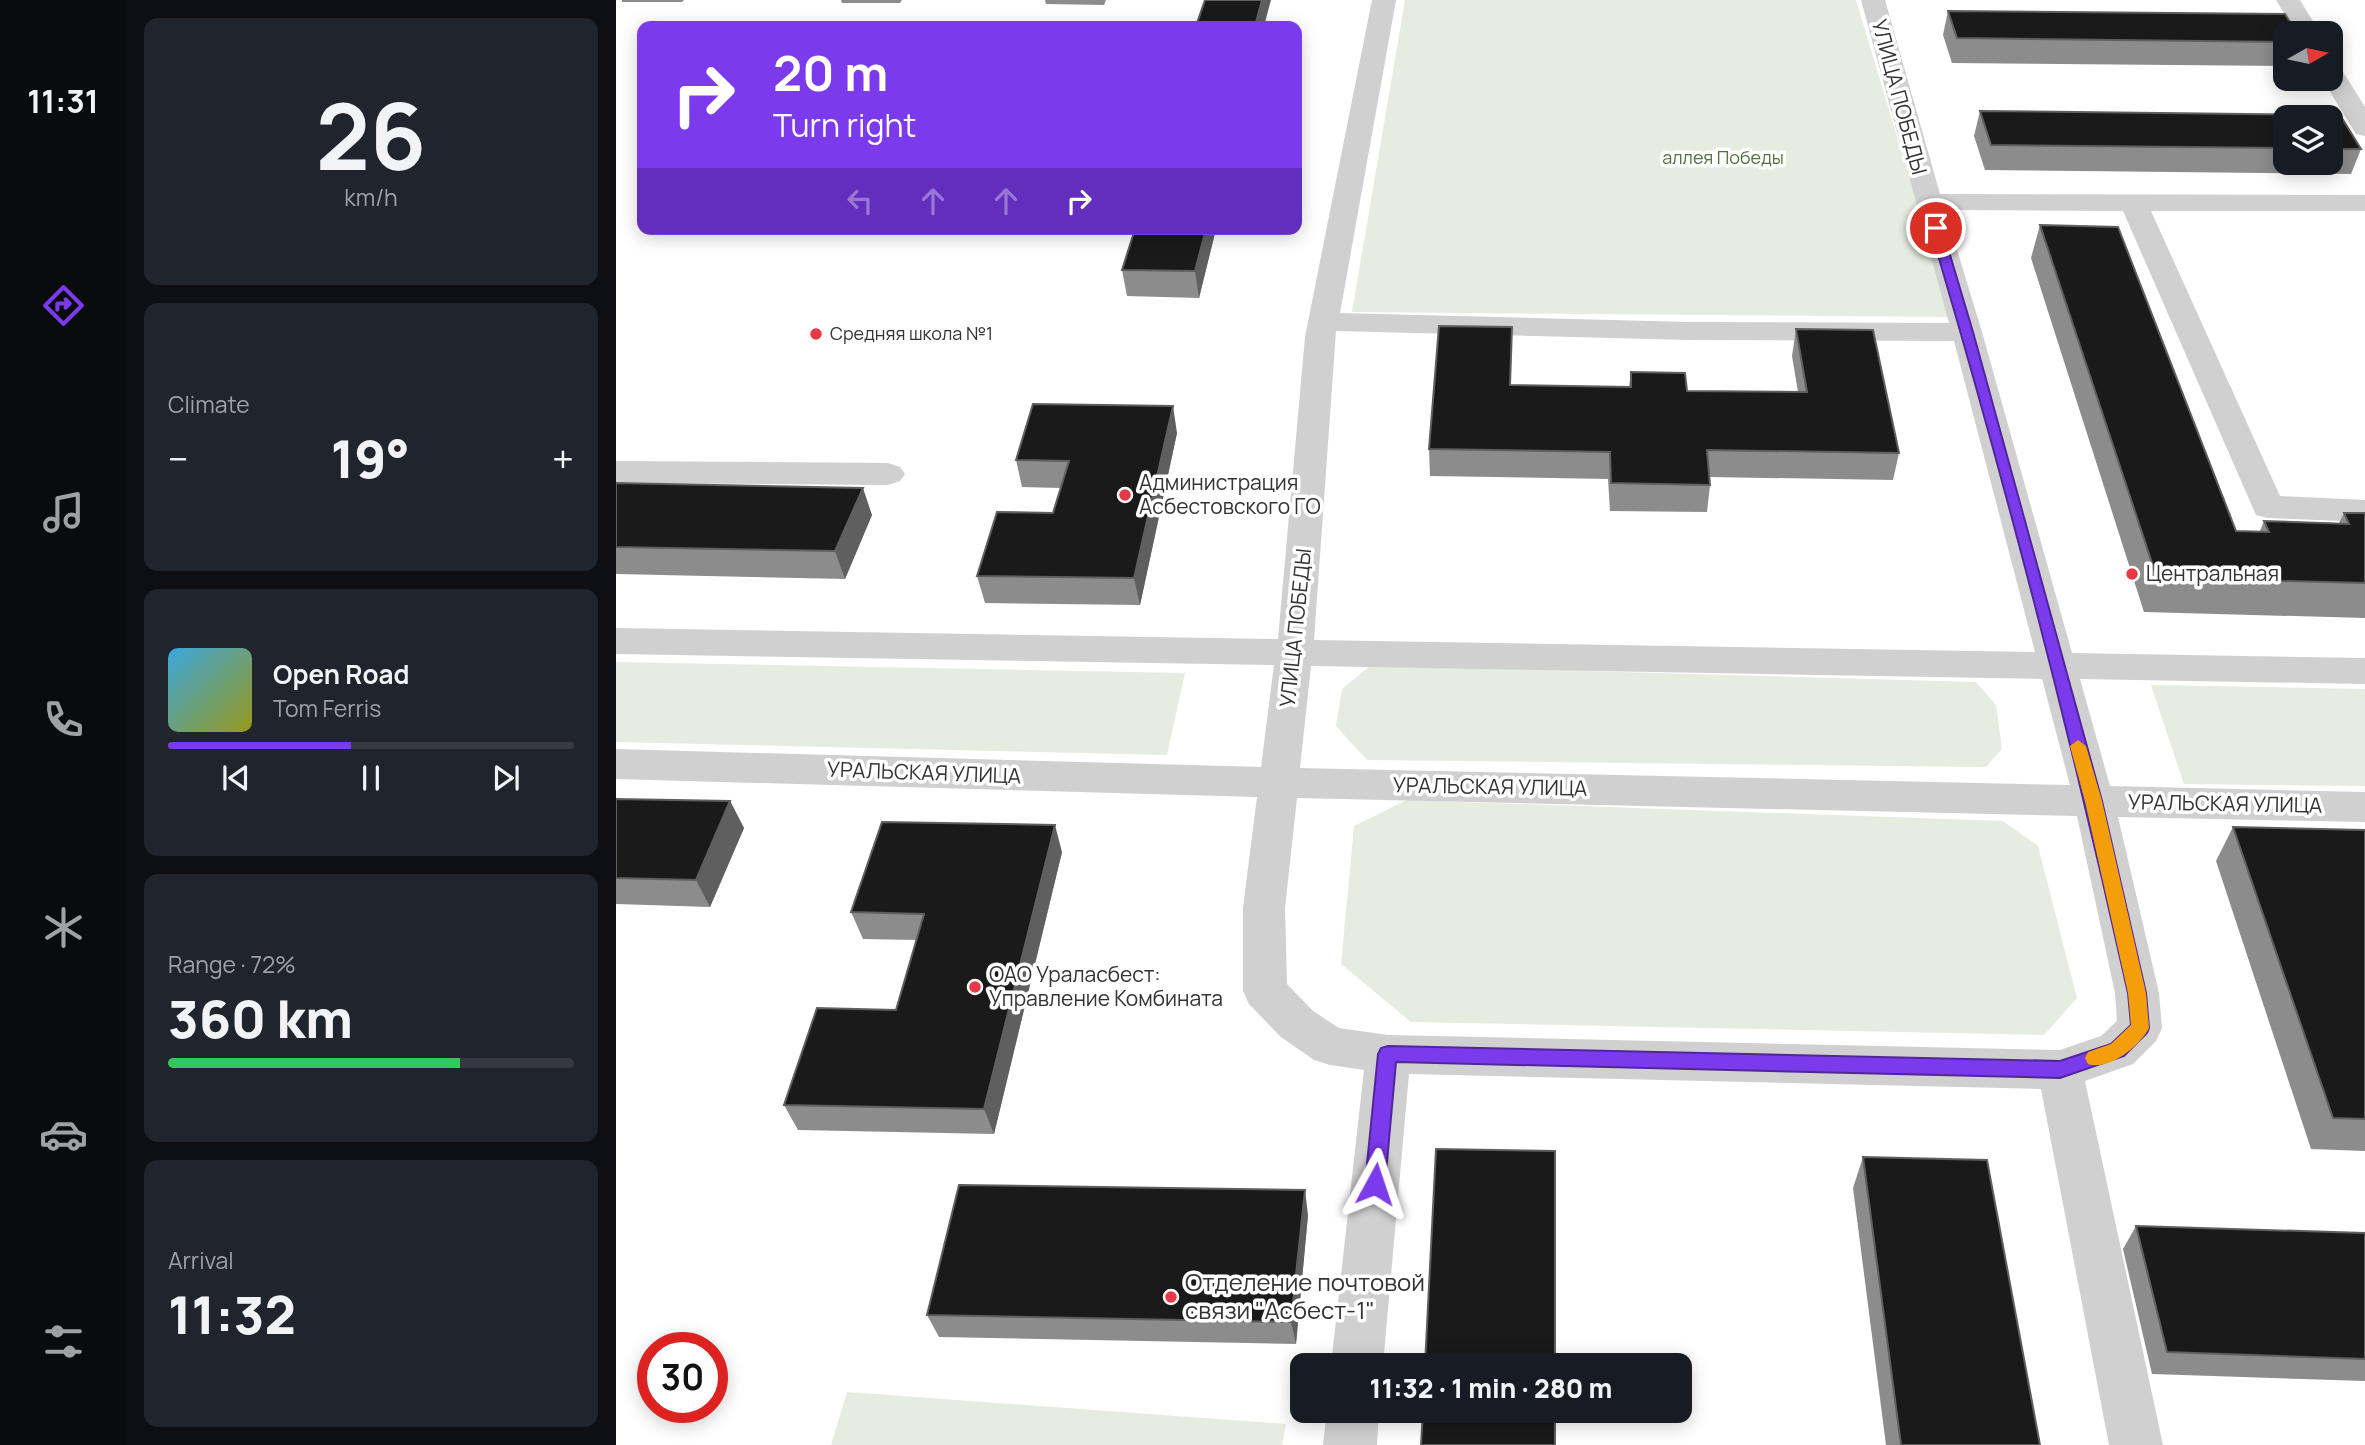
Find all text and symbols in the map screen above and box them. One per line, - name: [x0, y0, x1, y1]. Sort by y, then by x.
- street label: УЛИЦА ПОБЕДЫ: [1866, 16, 1934, 177]
- north arrow: [2273, 21, 2343, 91]
- map controls: [2273, 21, 2343, 175]
- text: 20 m: [773, 39, 888, 106]
- icon: right: [658, 49, 749, 140]
- text: 26: [316, 73, 426, 197]
- text: 11:31: [27, 79, 99, 123]
- text: Turn right: [773, 103, 916, 147]
- button: layers: [2273, 105, 2343, 175]
- park label: аллея Победы: [1662, 145, 1784, 169]
- text: km/h: [344, 181, 398, 213]
- icon: left: [841, 182, 879, 220]
- icon: ahead: [914, 182, 952, 220]
- icon: ahead: [987, 182, 1025, 220]
- icon: right: [1060, 182, 1098, 220]
- pin: [1906, 198, 1966, 258]
- icon: arrive: [1917, 209, 1955, 247]
- icon: directions: [39, 281, 88, 330]
- place label: Средняя школа №1: [830, 321, 993, 345]
- marker: Средняя школа №1: [808, 326, 824, 342]
- text: Climate: [168, 388, 250, 420]
- text: 19°: [331, 423, 410, 494]
- text: −: [168, 432, 189, 484]
- text: +: [552, 432, 574, 484]
- place label: Администрация Асбестовского ГО: [1139, 468, 1321, 520]
- marker: Администрация Асбестовского ГО: [1117, 487, 1133, 503]
- icon: music: [39, 488, 88, 537]
- street label: УЛИЦА ПОБЕДЫ: [1273, 547, 1317, 709]
- place label: Центральная: [2146, 559, 2279, 587]
- marker: Центральная: [2124, 566, 2140, 582]
- text: Open Road: [273, 656, 409, 692]
- text: Tom Ferris: [273, 692, 381, 724]
- icon: phone: [39, 695, 88, 744]
- street label: УРАЛЬСКАЯ УЛИЦА: [826, 755, 1022, 789]
- icon: previous: [217, 759, 255, 797]
- icon: pause: [352, 759, 390, 797]
- icon: next: [487, 759, 525, 797]
- street label: УРАЛЬСКАЯ УЛИЦА: [1393, 770, 1587, 802]
- street label: УРАЛЬСКАЯ УЛИЦА: [2128, 787, 2322, 819]
- icon: climate: [39, 903, 88, 952]
- text: Range · 72%: [168, 948, 296, 980]
- place label: ОАО Ураласбест: Управление Комбината: [989, 960, 1223, 1012]
- marker: ОАО Ураласбест: Управление Комбината: [967, 979, 983, 995]
- text: 360 km: [168, 983, 353, 1054]
- icon: car: [39, 1110, 88, 1159]
- position arrow: [1338, 1147, 1412, 1221]
- text: Arrival: [168, 1244, 234, 1276]
- place label: Отделение почтовой связи "Асбест-1": [1185, 1265, 1425, 1326]
- text: 11:32: [168, 1279, 296, 1350]
- marker: Отделение почтовой связи "Асбест-1": [1163, 1289, 1179, 1305]
- icon: filters: [39, 1317, 88, 1366]
- speed limit sign: 30: [637, 1332, 728, 1423]
- text: 11:32 · 1 min · 280 m: [1370, 1370, 1612, 1406]

